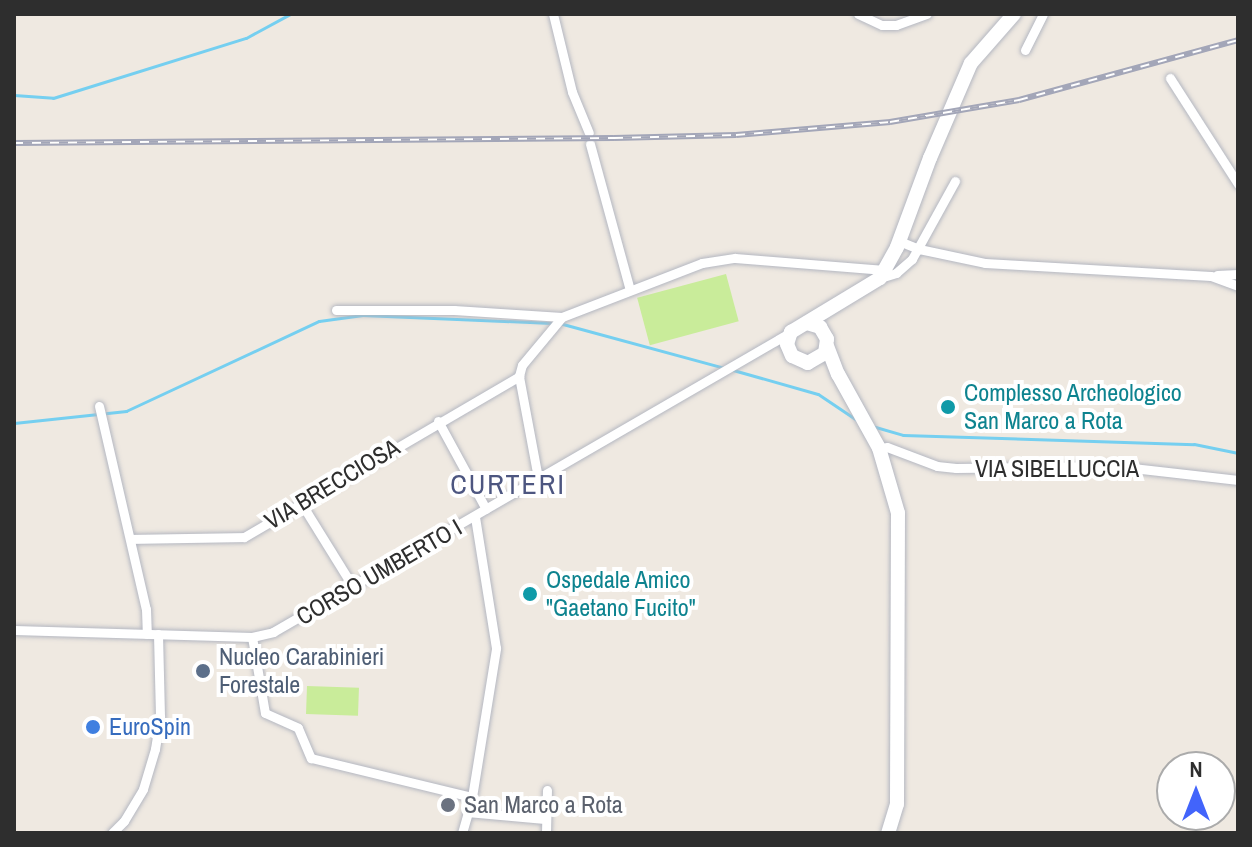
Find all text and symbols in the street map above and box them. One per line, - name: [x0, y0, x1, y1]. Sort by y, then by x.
- place label: Complesso Archeologico San Marco a Rota: [964, 379, 1183, 435]
- marker: Complesso Archeologico San Marco a Rota: [939, 398, 957, 416]
- street label: VIA BRECCIOSA: [259, 432, 405, 536]
- street label: VIA SIBELLUCCIA: [974, 455, 1140, 483]
- district label: CURTERI: [450, 467, 566, 501]
- street label: CORSO UMBERTO I: [291, 513, 467, 631]
- place label: Ospedale Amico "Gaetano Fucito": [546, 566, 696, 622]
- marker: Ospedale Amico "Gaetano Fucito": [521, 585, 539, 603]
- place label: Nucleo Carabinieri Forestale: [219, 643, 384, 699]
- marker: Nucleo Carabinieri Forestale: [194, 662, 212, 680]
- place label: EuroSpin: [109, 713, 191, 741]
- marker: EuroSpin: [84, 718, 102, 736]
- north arrow: [1156, 751, 1236, 831]
- text: N: [1189, 754, 1203, 784]
- place label: San Marco a Rota: [464, 791, 623, 819]
- marker: San Marco a Rota: [439, 796, 457, 814]

